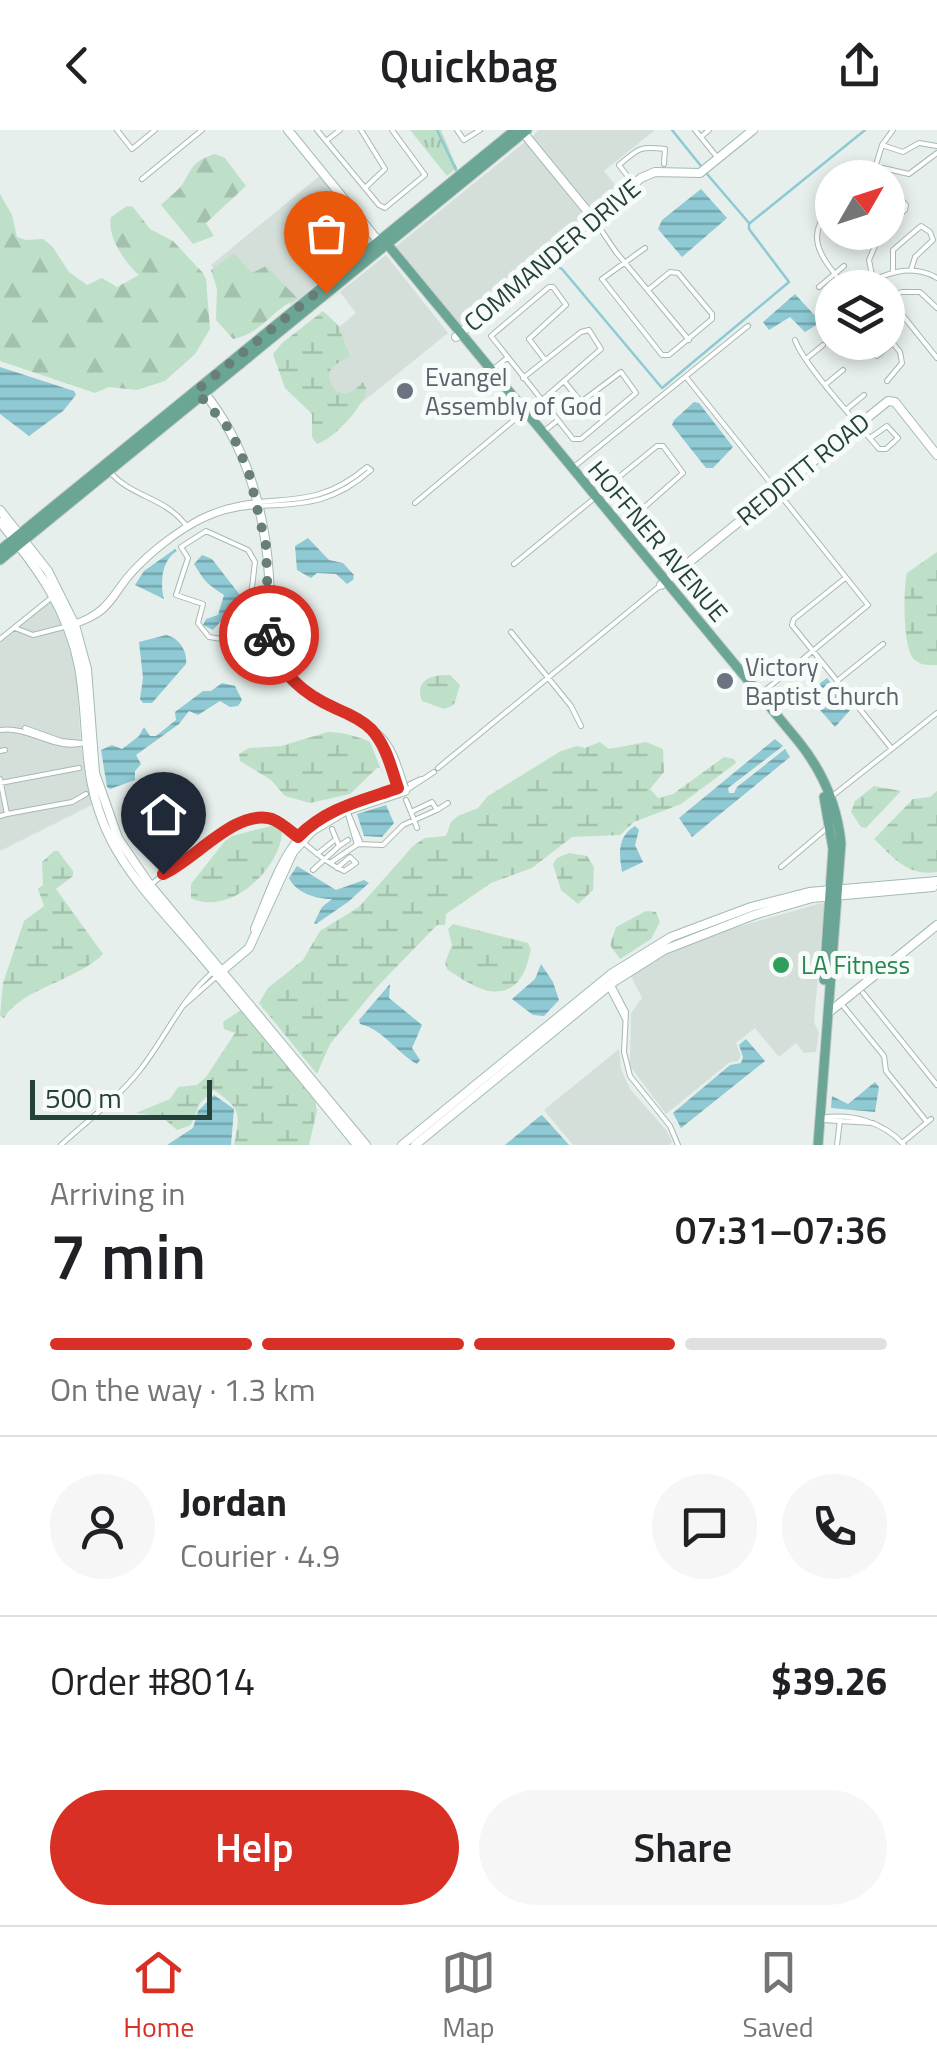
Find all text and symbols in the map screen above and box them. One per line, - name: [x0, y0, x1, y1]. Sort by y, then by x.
- text: Quickbag: [380, 31, 557, 99]
- icon: back: [50, 38, 105, 93]
- icon: share: [832, 38, 887, 93]
- north arrow: [815, 160, 905, 250]
- map controls: [815, 160, 905, 360]
- street label: COMMANDER DRIVE: [455, 170, 649, 340]
- pin: [284, 191, 369, 294]
- icon: bag: [299, 206, 354, 261]
- button: layers: [815, 270, 905, 360]
- place label: Evangel Assembly of God: [425, 358, 602, 425]
- marker: Evangel Assembly of God: [394, 380, 416, 402]
- street label: REDDITT ROAD: [728, 403, 878, 535]
- street label: HOFFNER AVENUE: [579, 452, 737, 630]
- courier: [219, 585, 319, 685]
- icon: bike: [242, 608, 297, 663]
- place label: Victory Baptist Church: [745, 648, 899, 715]
- marker: Victory Baptist Church: [714, 670, 736, 692]
- pin: [121, 772, 206, 875]
- icon: home: [136, 787, 191, 842]
- place label: LA Fitness: [801, 946, 910, 984]
- marker: LA Fitness: [770, 954, 792, 976]
- scale bar: [30, 1075, 212, 1120]
- text: 500 m: [45, 1076, 122, 1119]
- text: Arriving in: [50, 1169, 186, 1217]
- text: 07:31–07:36: [675, 1201, 887, 1259]
- text: 7 min: [50, 1205, 206, 1304]
- text: On the way · 1.3 km: [50, 1365, 315, 1413]
- text: Jordan: [180, 1473, 287, 1531]
- button: person: [50, 1474, 155, 1579]
- button: chat: [652, 1474, 757, 1579]
- button: phone: [782, 1474, 887, 1579]
- text: Courier · 4.9: [180, 1531, 340, 1579]
- text: Order #8014: [50, 1652, 255, 1710]
- text: $39.26: [771, 1652, 887, 1710]
- button: Help: [50, 1790, 459, 1905]
- button: Share: [479, 1790, 887, 1905]
- tab: Home: [123, 1945, 194, 2048]
- tab: Map: [441, 1945, 496, 2048]
- tab: Saved: [742, 1945, 814, 2048]

